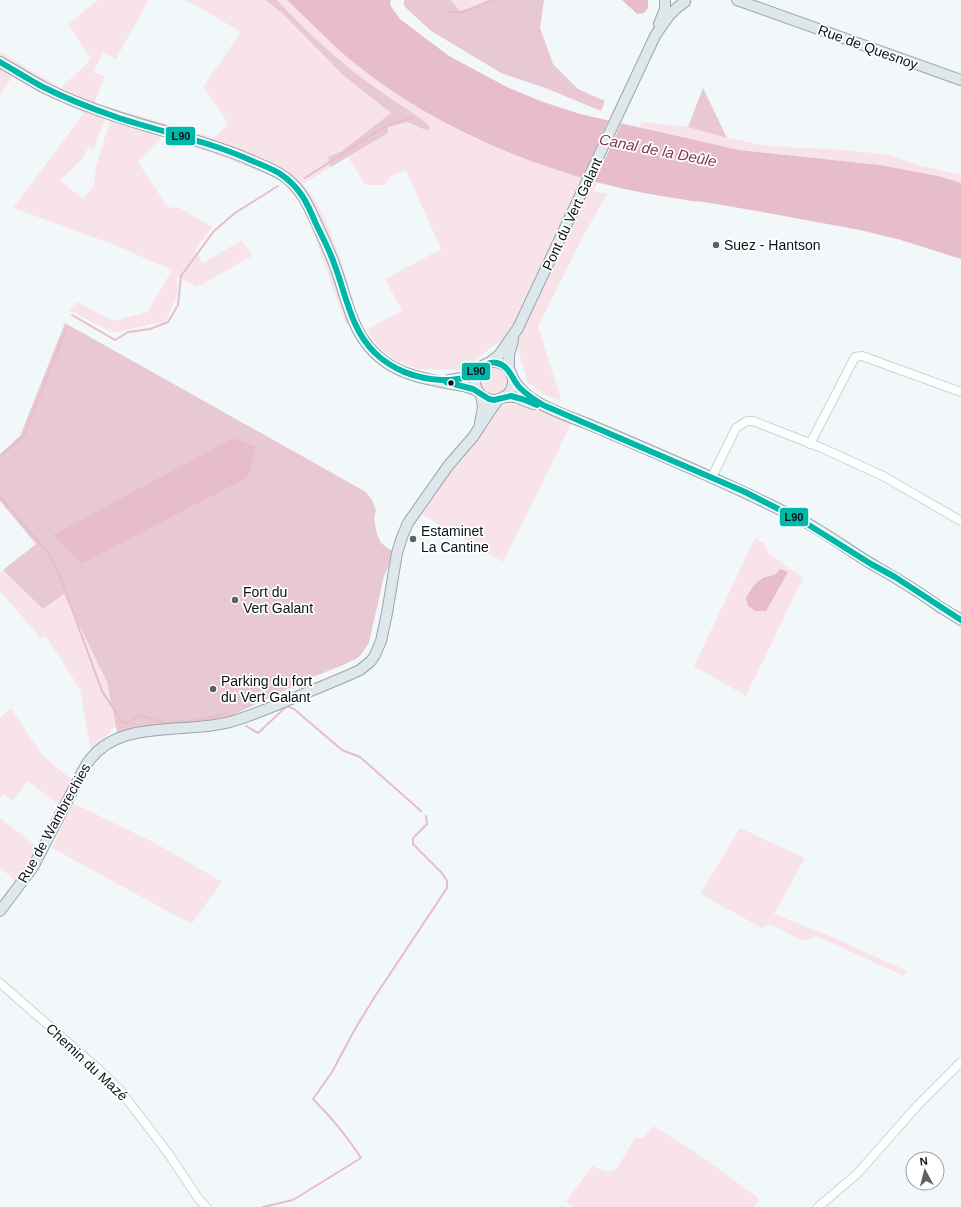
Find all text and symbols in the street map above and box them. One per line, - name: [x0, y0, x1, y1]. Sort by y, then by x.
- street label: Rue de Quesnoy: [816, 22, 920, 72]
- line badge: L90: [165, 126, 196, 146]
- text: L90: [172, 130, 190, 142]
- water label: Canal de la Deûle: [598, 130, 718, 170]
- street label: Pont du Vert Galant: [539, 155, 605, 273]
- place label: Suez - Hantson: [724, 237, 821, 253]
- marker: Suez - Hantson: [711, 240, 721, 250]
- line badge: L90: [461, 362, 491, 381]
- text: L90: [467, 365, 485, 377]
- unlabelled marker: [446, 378, 456, 388]
- line badge: L90: [779, 507, 809, 527]
- text: L90: [785, 511, 803, 523]
- place label: Estaminet La Cantine: [421, 523, 489, 555]
- marker: Estaminet La Cantine: [408, 534, 418, 544]
- place label: Fort du Vert Galant: [243, 584, 313, 616]
- marker: Fort du Vert Galant: [230, 595, 240, 605]
- place label: Parking du fort du Vert Galant: [221, 673, 312, 705]
- marker: Parking du fort du Vert Galant: [208, 684, 218, 694]
- street label: Rue de Wambrechies: [14, 760, 94, 886]
- street label: Chemin du Mazé: [43, 1020, 131, 1104]
- north arrow: [905, 1151, 945, 1191]
- text: N: [919, 1155, 929, 1168]

